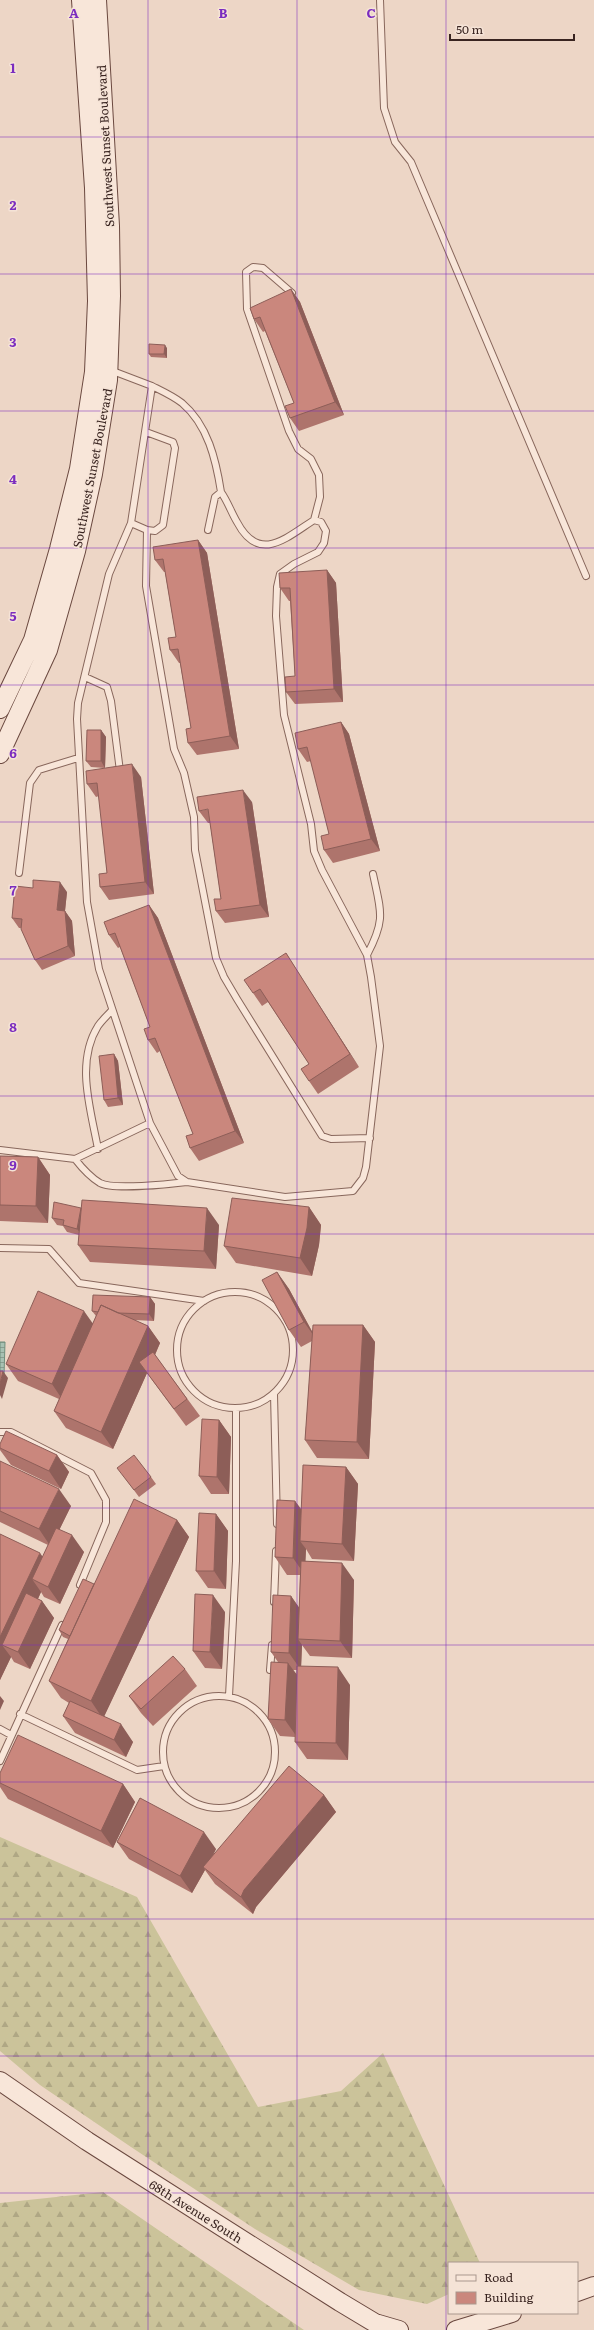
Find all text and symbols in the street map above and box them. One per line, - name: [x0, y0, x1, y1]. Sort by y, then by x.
- text: A: [69, 3, 79, 22]
- text: B: [219, 3, 228, 22]
- text: C: [366, 3, 376, 22]
- scale bar: [450, 16, 574, 42]
- text: 50 m: [456, 20, 483, 38]
- text: 1: [10, 58, 16, 77]
- street label: Southwest Sunset Boulevard: [92, 64, 118, 228]
- text: 2: [10, 195, 17, 214]
- text: 3: [9, 332, 17, 351]
- street label: Southwest Sunset Boulevard: [68, 386, 116, 549]
- text: 4: [9, 469, 17, 488]
- text: 5: [9, 606, 17, 625]
- text: 6: [9, 743, 17, 762]
- text: 7: [9, 880, 17, 899]
- text: 8: [9, 1017, 17, 1036]
- text: 9: [9, 1155, 17, 1174]
- street label: 68th Avenue South: [146, 2175, 246, 2247]
- legend: [448, 2262, 578, 2314]
- text: Road: [484, 2268, 514, 2286]
- text: Building: [484, 2288, 534, 2306]

